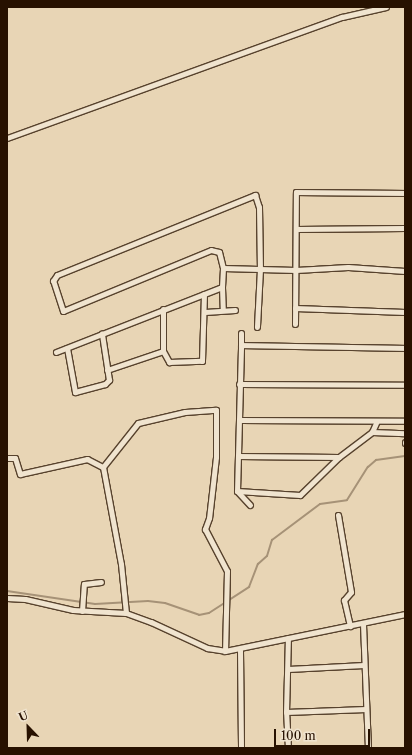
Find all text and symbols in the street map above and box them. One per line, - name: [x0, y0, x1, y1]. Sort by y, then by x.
- north arrow: [8, 707, 48, 747]
- text: U: [16, 708, 30, 724]
- scale bar: [276, 721, 372, 747]
- text: 100 m: [281, 728, 316, 743]

